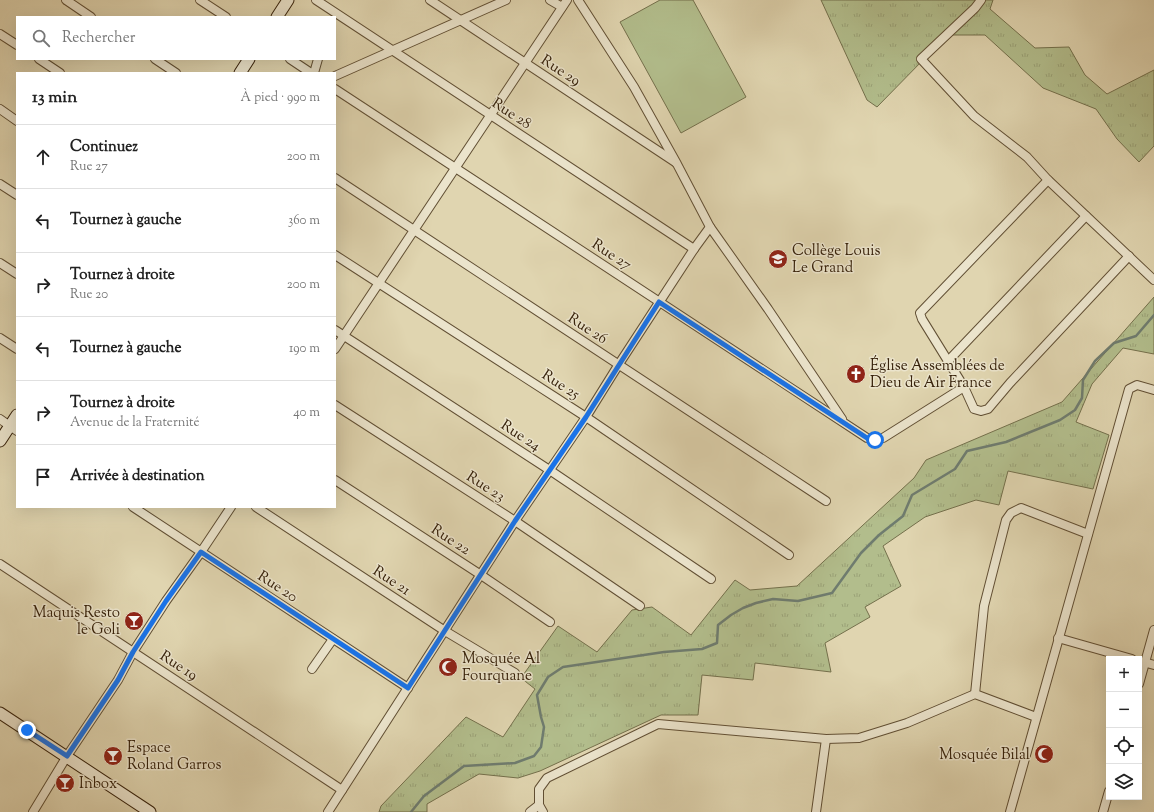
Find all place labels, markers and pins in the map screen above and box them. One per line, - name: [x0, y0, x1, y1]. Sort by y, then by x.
- place label: Collège Louis Le Grand: [792, 241, 881, 279]
- school or university icon: Collège Louis Le Grand: [767, 248, 789, 270]
- place label: Église Assemblées de Dieu de Air France: [870, 355, 1005, 394]
- church icon: Église Assemblées de Dieu de Air France: [845, 363, 867, 385]
- place label: Maquis Resto le Goli: [33, 603, 120, 641]
- bar icon: Maquis Resto le Goli: [123, 610, 145, 632]
- place label: Mosquée Al Fourquane: [462, 649, 540, 687]
- mosque icon: Mosquée Al Fourquane: [437, 656, 459, 678]
- place label: Espace Roland Garros: [127, 738, 221, 776]
- mosque icon: Mosquée Bilal: [1033, 743, 1055, 765]
- bar icon: Espace Roland Garros: [102, 745, 124, 767]
- place label: Mosquée Bilal: [939, 745, 1030, 766]
- bar icon: Inbox: [54, 772, 76, 794]
- place label: Inbox: [79, 774, 117, 795]

